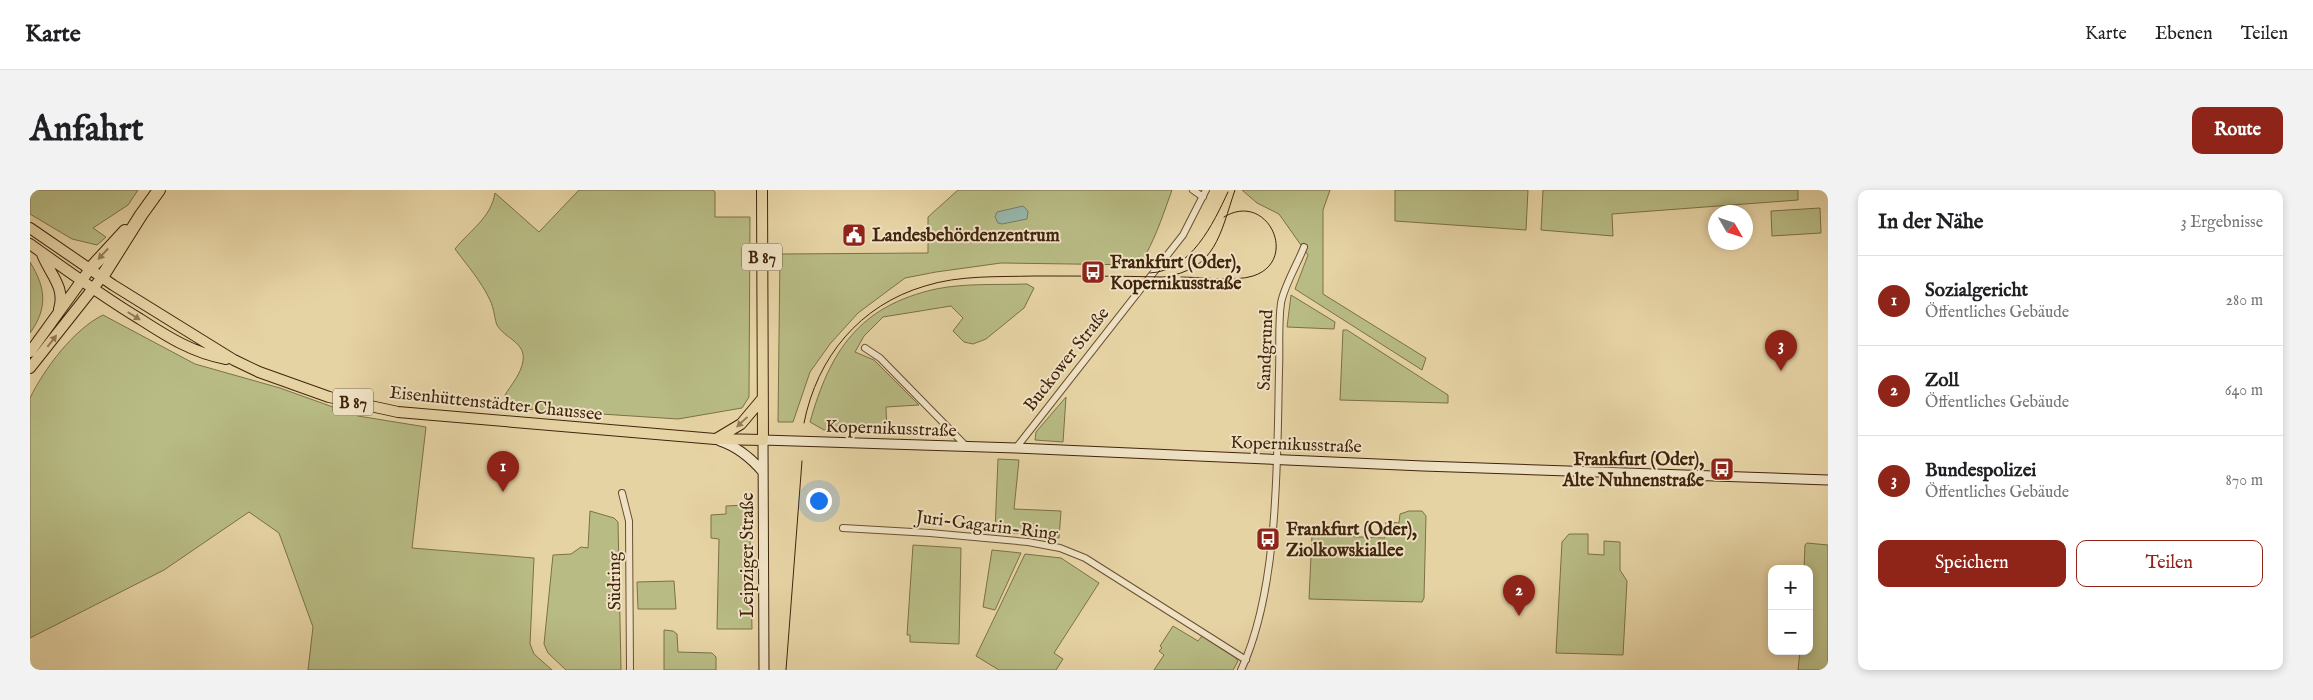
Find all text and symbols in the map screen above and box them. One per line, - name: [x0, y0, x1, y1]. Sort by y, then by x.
- text: Karte: [25, 19, 81, 50]
- text: Karte: [2085, 23, 2127, 46]
- text: Ebenen: [2155, 23, 2213, 46]
- text: Teilen: [2241, 23, 2288, 46]
- button: Route: [2192, 107, 2283, 154]
- text: Anfahrt: [30, 108, 144, 153]
- north arrow: [1708, 205, 1753, 250]
- text: In der Nähe: [1878, 209, 1984, 236]
- text: 3 Ergebnisse: [2181, 213, 2263, 233]
- public building icon: Landesbehördenzentrum: [841, 222, 867, 248]
- place label: Landesbehördenzentrum: [872, 225, 1060, 248]
- road number: B 87: [742, 244, 782, 270]
- one-way arrow: [97, 248, 109, 260]
- place label: Frankfurt (Oder), Kopernikusstraße: [1110, 252, 1242, 296]
- bus stop icon: Frankfurt (Oder), Kopernikusstraße: [1080, 259, 1106, 285]
- text: Sozialgericht: [1925, 279, 2028, 303]
- text: 1: [1891, 291, 1897, 311]
- text: 280 m: [2226, 291, 2263, 311]
- street label: Buckower Straße: [1019, 303, 1115, 417]
- text: Öffentliches Gebäude: [1925, 303, 2069, 323]
- street label: Sandgrund: [1254, 309, 1279, 391]
- one-way arrow: [127, 311, 140, 320]
- pin: 3: [1765, 330, 1797, 371]
- one-way arrow: [46, 334, 57, 347]
- text: Zoll: [1925, 369, 1959, 393]
- text: 2: [1890, 381, 1898, 401]
- text: 640 m: [2225, 381, 2263, 401]
- street label: Eisenhüttenstädter Chaussee: [388, 382, 603, 427]
- road number: B 87: [333, 388, 373, 416]
- text: Öffentliches Gebäude: [1925, 393, 2069, 413]
- one-way arrow: [736, 416, 748, 428]
- street label: Kopernikusstraße: [825, 416, 957, 443]
- street label: Kopernikusstraße: [1230, 432, 1362, 459]
- place label: Frankfurt (Oder), Alte Nuhnenstraße: [1562, 449, 1705, 493]
- pin: 1: [487, 451, 519, 492]
- bus stop icon: Frankfurt (Oder), Alte Nuhnenstraße: [1709, 456, 1735, 482]
- text: Bundespolizei: [1925, 459, 2036, 483]
- text: 3: [1891, 471, 1897, 491]
- text: 870 m: [2226, 471, 2263, 491]
- text: Öffentliches Gebäude: [1925, 483, 2069, 503]
- your location: [806, 488, 832, 514]
- street label: Leipziger Straße: [737, 493, 760, 617]
- street label: Juri-Gagarin-Ring: [913, 506, 1059, 547]
- place label: Frankfurt (Oder), Ziolkowskiallee: [1286, 519, 1417, 563]
- bus stop icon: Frankfurt (Oder), Ziolkowskiallee: [1255, 526, 1281, 552]
- button: Speichern: [1878, 540, 2066, 587]
- button: Teilen: [2076, 540, 2263, 587]
- street label: Südring: [603, 551, 628, 611]
- map controls: [1768, 565, 1813, 655]
- button: +: [1768, 565, 1813, 610]
- pin: 2: [1503, 575, 1535, 616]
- button: −: [1768, 610, 1813, 655]

